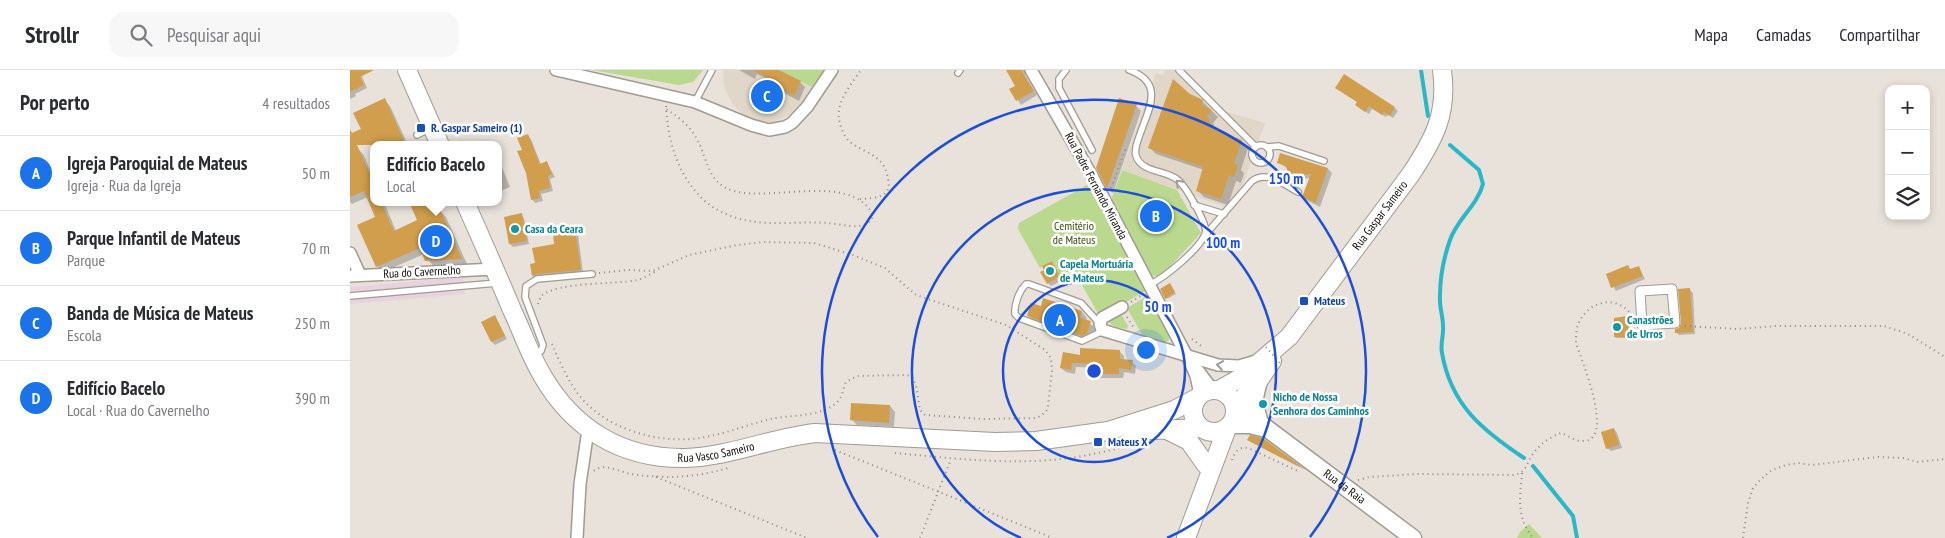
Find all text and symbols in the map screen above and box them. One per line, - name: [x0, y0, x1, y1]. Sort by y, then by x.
- search box: [109, 12, 459, 57]
- text: Strollr: [25, 19, 79, 50]
- icon: search: [127, 21, 155, 49]
- text: Pesquisar aqui: [167, 23, 261, 47]
- text: Mapa: [1694, 23, 1728, 46]
- text: Camadas: [1756, 23, 1811, 46]
- text: Compartilhar: [1839, 23, 1920, 46]
- pin: C: [751, 77, 783, 115]
- map controls: [1885, 85, 1930, 220]
- button: +: [1885, 85, 1930, 130]
- text: Por perto: [20, 89, 90, 116]
- text: 4 resultados: [262, 93, 330, 113]
- place label: R. Gaspar Sameiro (1): [431, 120, 522, 135]
- marker: R. Gaspar Sameiro (1): [415, 122, 427, 134]
- street label: Rua Padre Fernando Miranda: [1062, 130, 1131, 242]
- button: −: [1885, 130, 1930, 175]
- popup: [370, 141, 502, 206]
- text: Igreja Paroquial de Mateus: [67, 151, 247, 175]
- text: Edifício Bacelo: [387, 152, 485, 176]
- text: A: [32, 163, 40, 183]
- text: 50 m: [302, 163, 330, 183]
- text: 150 m: [1269, 169, 1303, 188]
- text: Igreja · Rua da Igreja: [67, 175, 181, 195]
- button: layers: [1885, 175, 1930, 220]
- text: Local: [387, 176, 416, 196]
- street label: Rua Gaspar Sameiro: [1349, 177, 1410, 253]
- one-way arrow: [1176, 180, 1185, 189]
- pin: B: [1140, 197, 1172, 235]
- park label: Cemitério de Mateus: [1053, 218, 1095, 247]
- place label: Casa da Ceara: [525, 221, 583, 236]
- pin: D: [420, 222, 452, 260]
- marker: Casa da Ceara: [509, 223, 521, 235]
- text: Parque Infantil de Mateus: [67, 226, 241, 250]
- text: 100 m: [1206, 233, 1240, 252]
- text: B: [32, 238, 40, 258]
- text: 70 m: [302, 238, 330, 258]
- text: Parque: [67, 250, 105, 270]
- place label: Capela Mortuária de Mateus: [1060, 256, 1133, 285]
- street label: Rua do Cavernelho: [383, 262, 461, 281]
- marker: Capela Mortuária de Mateus: [1044, 265, 1056, 277]
- place label: Mateus: [1314, 293, 1345, 308]
- marker: Mateus: [1298, 295, 1310, 307]
- text: 50 m: [1144, 297, 1172, 316]
- text: Banda de Música de Mateus: [67, 301, 254, 325]
- pin: A: [1044, 301, 1076, 339]
- place label: Canastrões de Urros: [1627, 312, 1674, 341]
- text: C: [32, 313, 40, 333]
- text: 250 m: [295, 313, 330, 333]
- marker: Canastrões de Urros: [1611, 321, 1623, 333]
- text: Escola: [67, 325, 102, 345]
- your location: [1133, 337, 1159, 363]
- one-way arrow: [1216, 360, 1225, 370]
- centre of rings: [1085, 362, 1103, 380]
- text: Edifício Bacelo: [67, 376, 165, 400]
- text: D: [32, 388, 40, 408]
- text: 390 m: [295, 388, 330, 408]
- place label: Nicho de Nossa Senhora dos Caminhos: [1273, 389, 1369, 418]
- marker: Nicho de Nossa Senhora dos Caminhos: [1257, 398, 1269, 410]
- text: Local · Rua do Cavernelho: [67, 400, 210, 420]
- place label: Mateus X: [1108, 434, 1148, 449]
- marker: Mateus X: [1092, 436, 1104, 448]
- street label: Rua Vasco Sameiro: [678, 438, 756, 465]
- street label: Rua da Raia: [1321, 466, 1369, 507]

